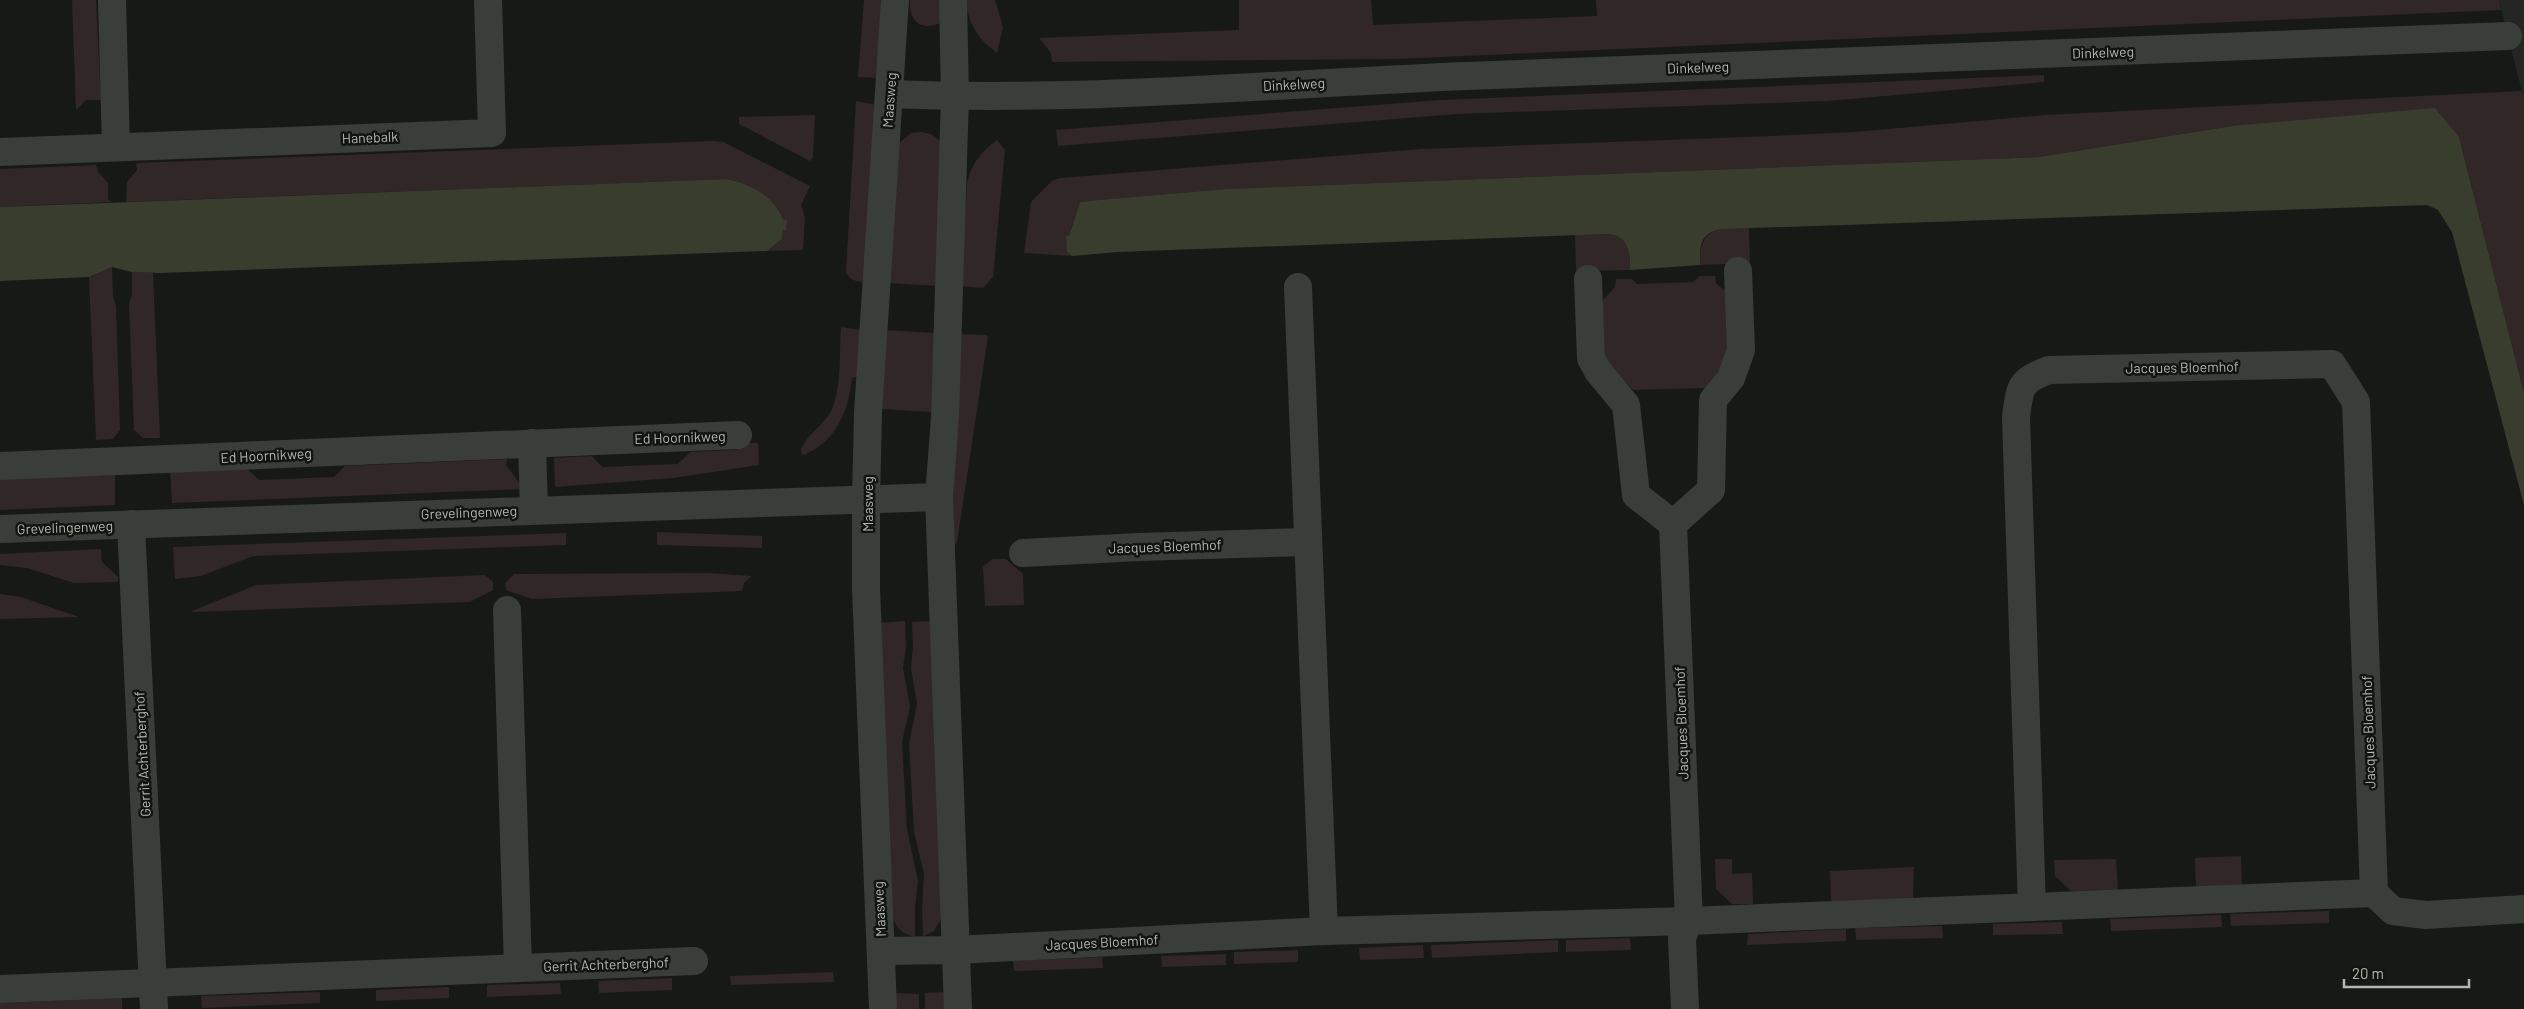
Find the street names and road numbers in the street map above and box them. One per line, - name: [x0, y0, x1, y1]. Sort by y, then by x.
- street label: Dinkelweg: [2072, 42, 2134, 62]
- street label: Dinkelweg: [1667, 57, 1729, 77]
- street label: Maasweg: [879, 72, 899, 128]
- street label: Dinkelweg: [1263, 74, 1325, 94]
- street label: Hanebalk: [342, 128, 398, 146]
- street label: Jacques Bloemhof: [2125, 358, 2239, 376]
- street label: Ed Hoornikweg: [634, 427, 726, 447]
- street label: Ed Hoornikweg: [220, 444, 312, 466]
- street label: Maasweg: [859, 476, 876, 532]
- street label: Grevelingenweg: [421, 502, 517, 522]
- street label: Grevelingenweg: [17, 517, 113, 537]
- street label: Jacques Bloemhof: [1108, 536, 1222, 556]
- street label: Jacques Bloemhof: [1671, 666, 1691, 780]
- street label: Jacques Bloemhof: [2358, 675, 2378, 789]
- street label: Gerrit Achterberghof: [130, 691, 154, 817]
- street label: Maasweg: [869, 881, 889, 937]
- street label: Jacques Bloemhof: [1045, 931, 1159, 953]
- street label: Gerrit Achterberghof: [543, 953, 669, 975]

